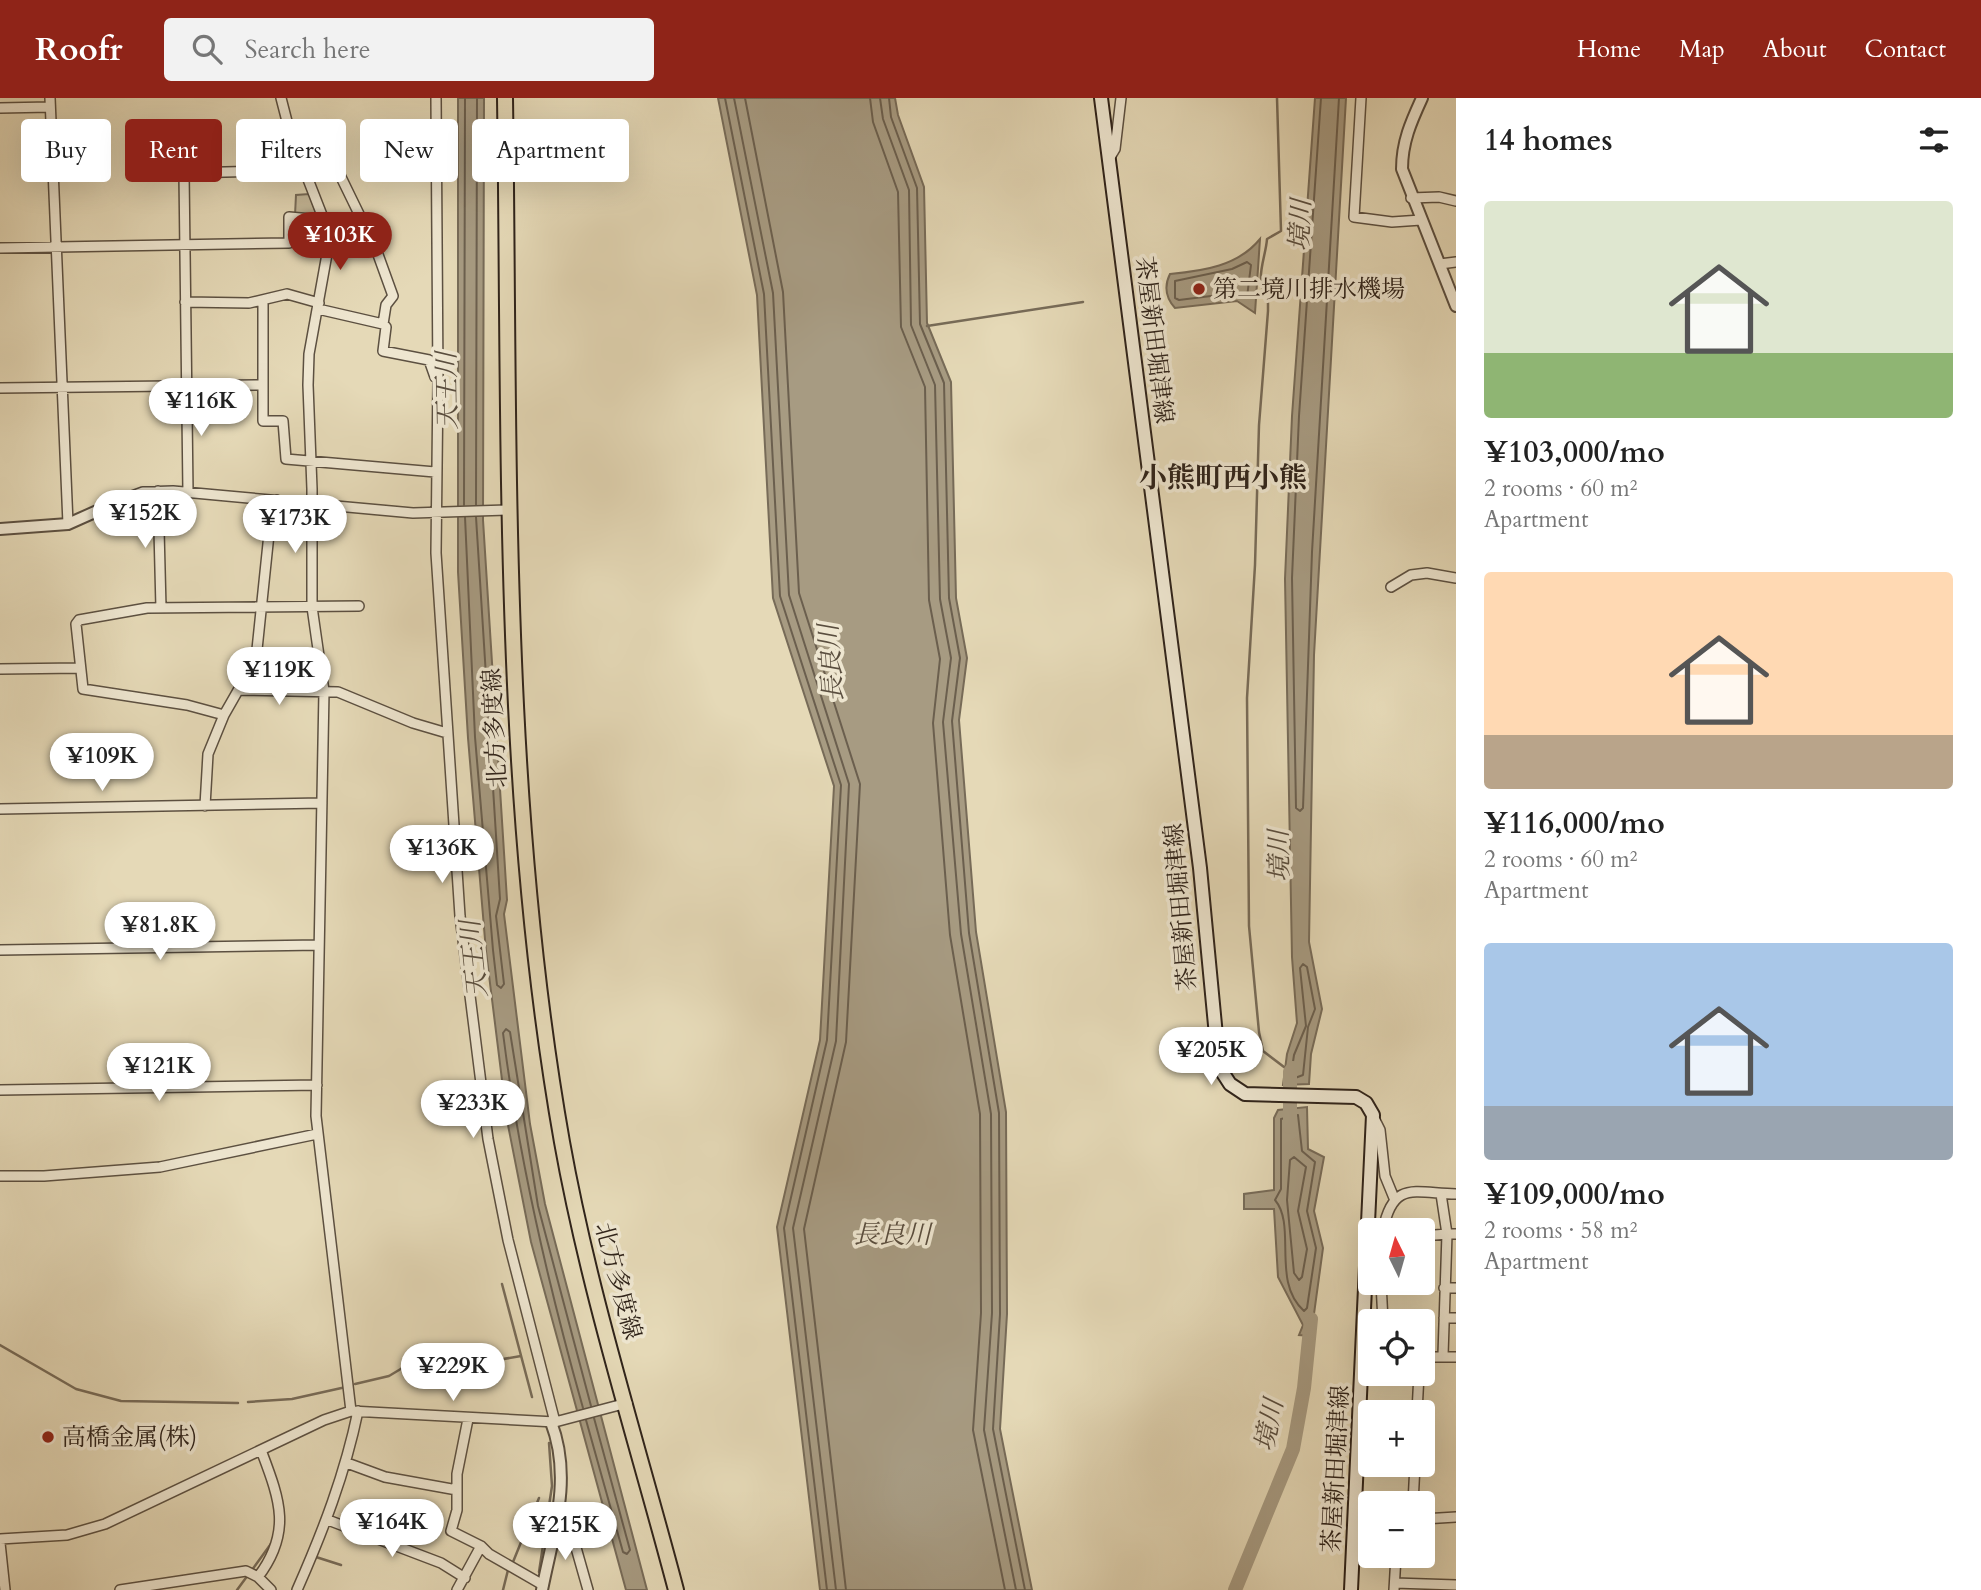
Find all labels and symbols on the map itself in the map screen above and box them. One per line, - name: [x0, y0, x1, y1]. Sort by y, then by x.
- water label: 境川: [1281, 195, 1319, 252]
- pin: ¥103K: [291, 212, 389, 272]
- street label: 茶屋新田堀津線: [1127, 255, 1181, 425]
- place label: 第二境川排水機場: [1213, 273, 1405, 306]
- marker: 第二境川排水機場: [1191, 281, 1207, 297]
- water label: 天王川: [429, 349, 465, 430]
- pin: ¥116K: [152, 378, 250, 438]
- district label: 小熊町西小熊: [1139, 459, 1307, 497]
- pin: ¥152K: [96, 490, 194, 550]
- pin: ¥173K: [246, 496, 344, 555]
- water label: 長良川: [811, 620, 851, 703]
- pin: ¥119K: [230, 648, 328, 707]
- street label: 北方多度線: [475, 667, 515, 789]
- pin: ¥109K: [53, 734, 151, 793]
- street label: 茶屋新田堀津線: [1157, 822, 1205, 992]
- pin: ¥136K: [393, 826, 491, 885]
- water label: 境川: [1261, 827, 1297, 882]
- pin: ¥81.8K: [103, 902, 217, 962]
- water label: 天王川: [452, 915, 495, 1000]
- pin: ¥205K: [1162, 1028, 1260, 1087]
- pin: ¥121K: [110, 1044, 208, 1103]
- pin: ¥233K: [424, 1080, 522, 1140]
- water label: 長良川: [853, 1217, 934, 1252]
- north arrow: [1358, 1218, 1435, 1295]
- street label: 北方多度線: [587, 1219, 649, 1343]
- pin: ¥229K: [404, 1344, 502, 1403]
- street label: 茶屋新田堀津線: [1315, 1384, 1357, 1554]
- water label: 境川: [1246, 1393, 1292, 1454]
- place label: 高橋金属(株): [62, 1421, 197, 1454]
- marker: 高橋金属(株): [40, 1429, 56, 1445]
- pin: ¥164K: [343, 1500, 441, 1559]
- pin: ¥215K: [516, 1502, 614, 1562]

